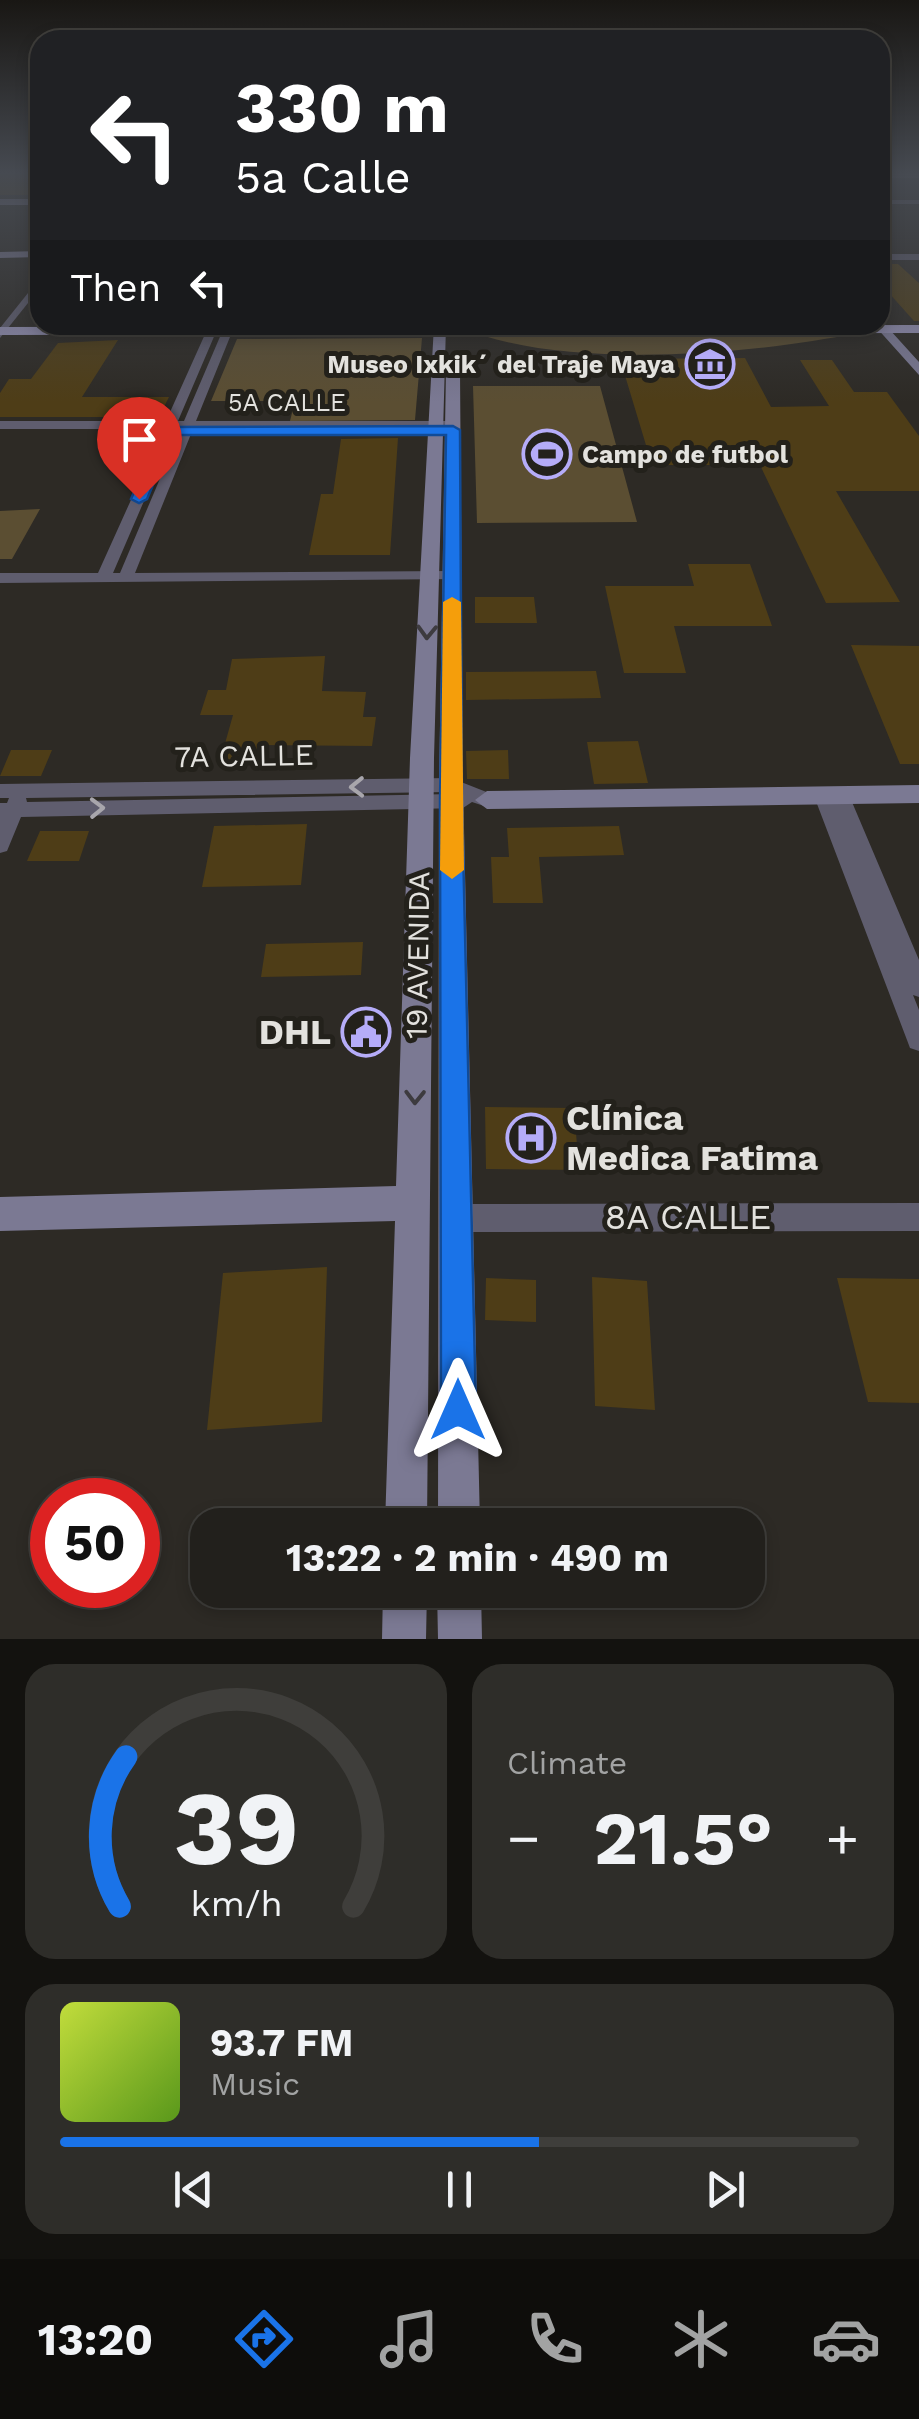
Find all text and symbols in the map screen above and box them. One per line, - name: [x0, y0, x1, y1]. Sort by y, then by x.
- text: 330 m: [235, 67, 449, 149]
- icon: left: [70, 70, 200, 200]
- text: 5a Calle: [235, 151, 411, 204]
- icon: left: [181, 260, 236, 315]
- text: Then: [70, 266, 161, 310]
- museum icon: Museo Ixkik´ del Traje Maya: [684, 338, 736, 390]
- place label: Museo Ixkik´ del Traje Maya: [327, 350, 676, 379]
- street label: 5A CALLE: [228, 388, 346, 417]
- pin: [97, 397, 182, 500]
- icon: arrive: [112, 412, 167, 467]
- sports icon: Campo de futbol: [521, 428, 573, 480]
- place label: Campo de futbol: [582, 440, 789, 469]
- one-way arrow: [416, 625, 437, 641]
- street label: 7A CALLE: [174, 737, 314, 774]
- one-way arrow: [348, 777, 364, 798]
- one-way arrow: [90, 797, 106, 819]
- street label: 19 AVENIDA: [399, 871, 436, 1039]
- public building icon: DHL: [340, 1006, 392, 1058]
- place label: DHL: [259, 1011, 331, 1053]
- one-way arrow: [405, 1090, 426, 1106]
- place label: Clínica Medica Fatima: [566, 1097, 819, 1179]
- hospital icon: Clínica Medica Fatima: [505, 1112, 557, 1164]
- street label: 8A CALLE: [605, 1196, 771, 1238]
- position arrow: [406, 1358, 510, 1462]
- speed limit sign: 50: [30, 1478, 160, 1608]
- text: 13:22 · 2 min · 490 m: [286, 1536, 669, 1580]
- text: Climate: [507, 1744, 627, 1782]
- text: 39: [173, 1767, 299, 1889]
- text: 21.5°: [593, 1794, 773, 1882]
- text: −: [507, 1806, 540, 1870]
- text: +: [826, 1806, 859, 1870]
- text: km/h: [190, 1883, 282, 1925]
- text: 93.7 FM: [210, 2021, 353, 2065]
- text: Music: [210, 2065, 300, 2103]
- icon: previous: [166, 2162, 221, 2217]
- icon: pause: [432, 2162, 487, 2217]
- icon: next: [698, 2162, 753, 2217]
- icon: directions: [229, 2304, 299, 2374]
- icon: music: [374, 2304, 444, 2374]
- icon: phone: [520, 2304, 590, 2374]
- icon: climate: [666, 2304, 736, 2374]
- icon: car: [811, 2304, 881, 2374]
- text: 13:20: [38, 2313, 153, 2366]

